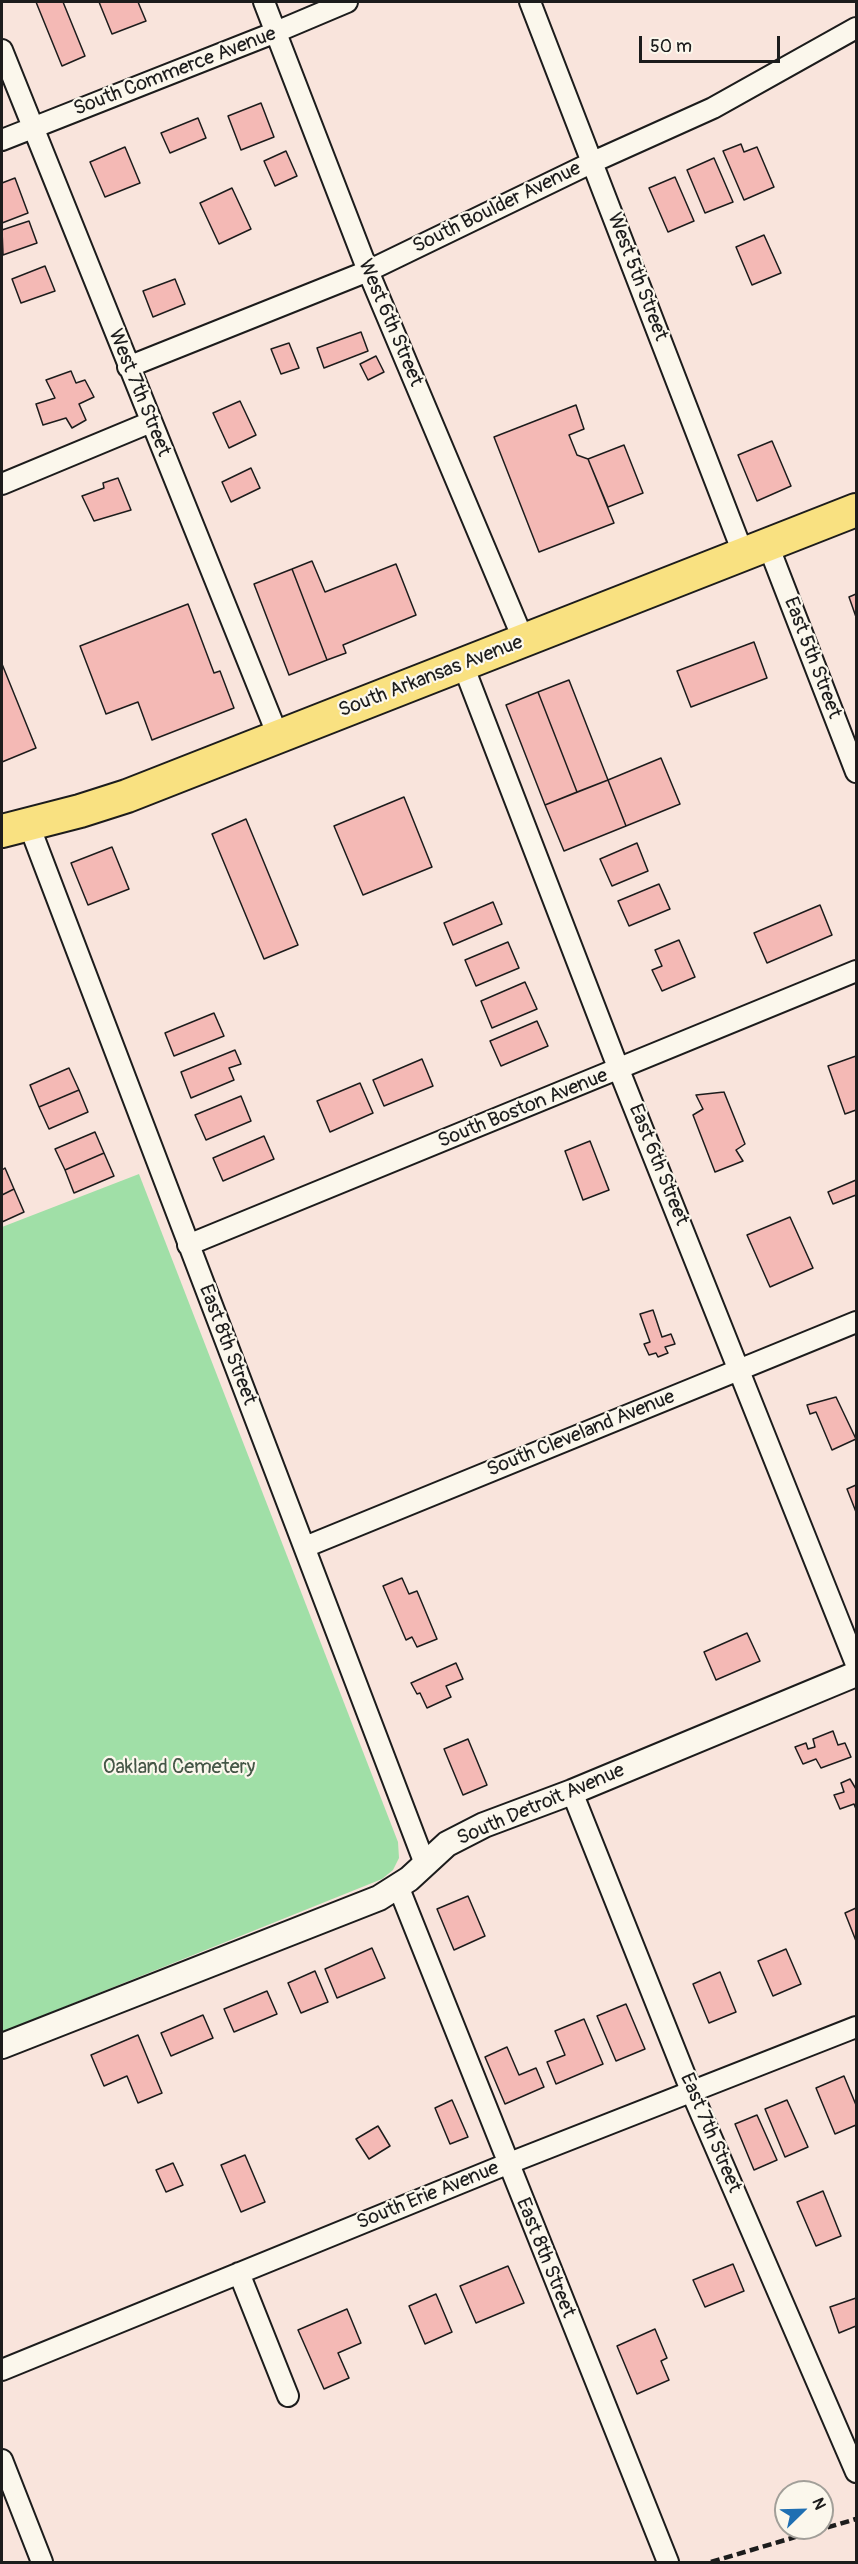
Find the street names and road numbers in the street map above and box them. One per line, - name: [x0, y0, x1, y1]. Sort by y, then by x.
- street label: South Commerce Avenue: [70, 22, 280, 122]
- street label: South Boulder Avenue: [409, 157, 585, 259]
- street label: West 5th Street: [602, 210, 672, 344]
- street label: West 6th Street: [352, 256, 428, 390]
- street label: West 7th Street: [103, 326, 175, 460]
- street label: East 5th Street: [778, 594, 846, 722]
- street label: South Arkansas Avenue: [336, 631, 526, 723]
- street label: South Boston Avenue: [435, 1064, 611, 1154]
- street label: East 6th Street: [623, 1101, 693, 1229]
- street label: East 8th Street: [193, 1281, 261, 1409]
- street label: South Cleveland Avenue: [484, 1385, 678, 1483]
- street label: South Detroit Avenue: [454, 1759, 628, 1851]
- street label: East 7th Street: [674, 2070, 746, 2196]
- street label: South Erie Avenue: [353, 2157, 503, 2235]
- street label: East 8th Street: [510, 2195, 580, 2321]

